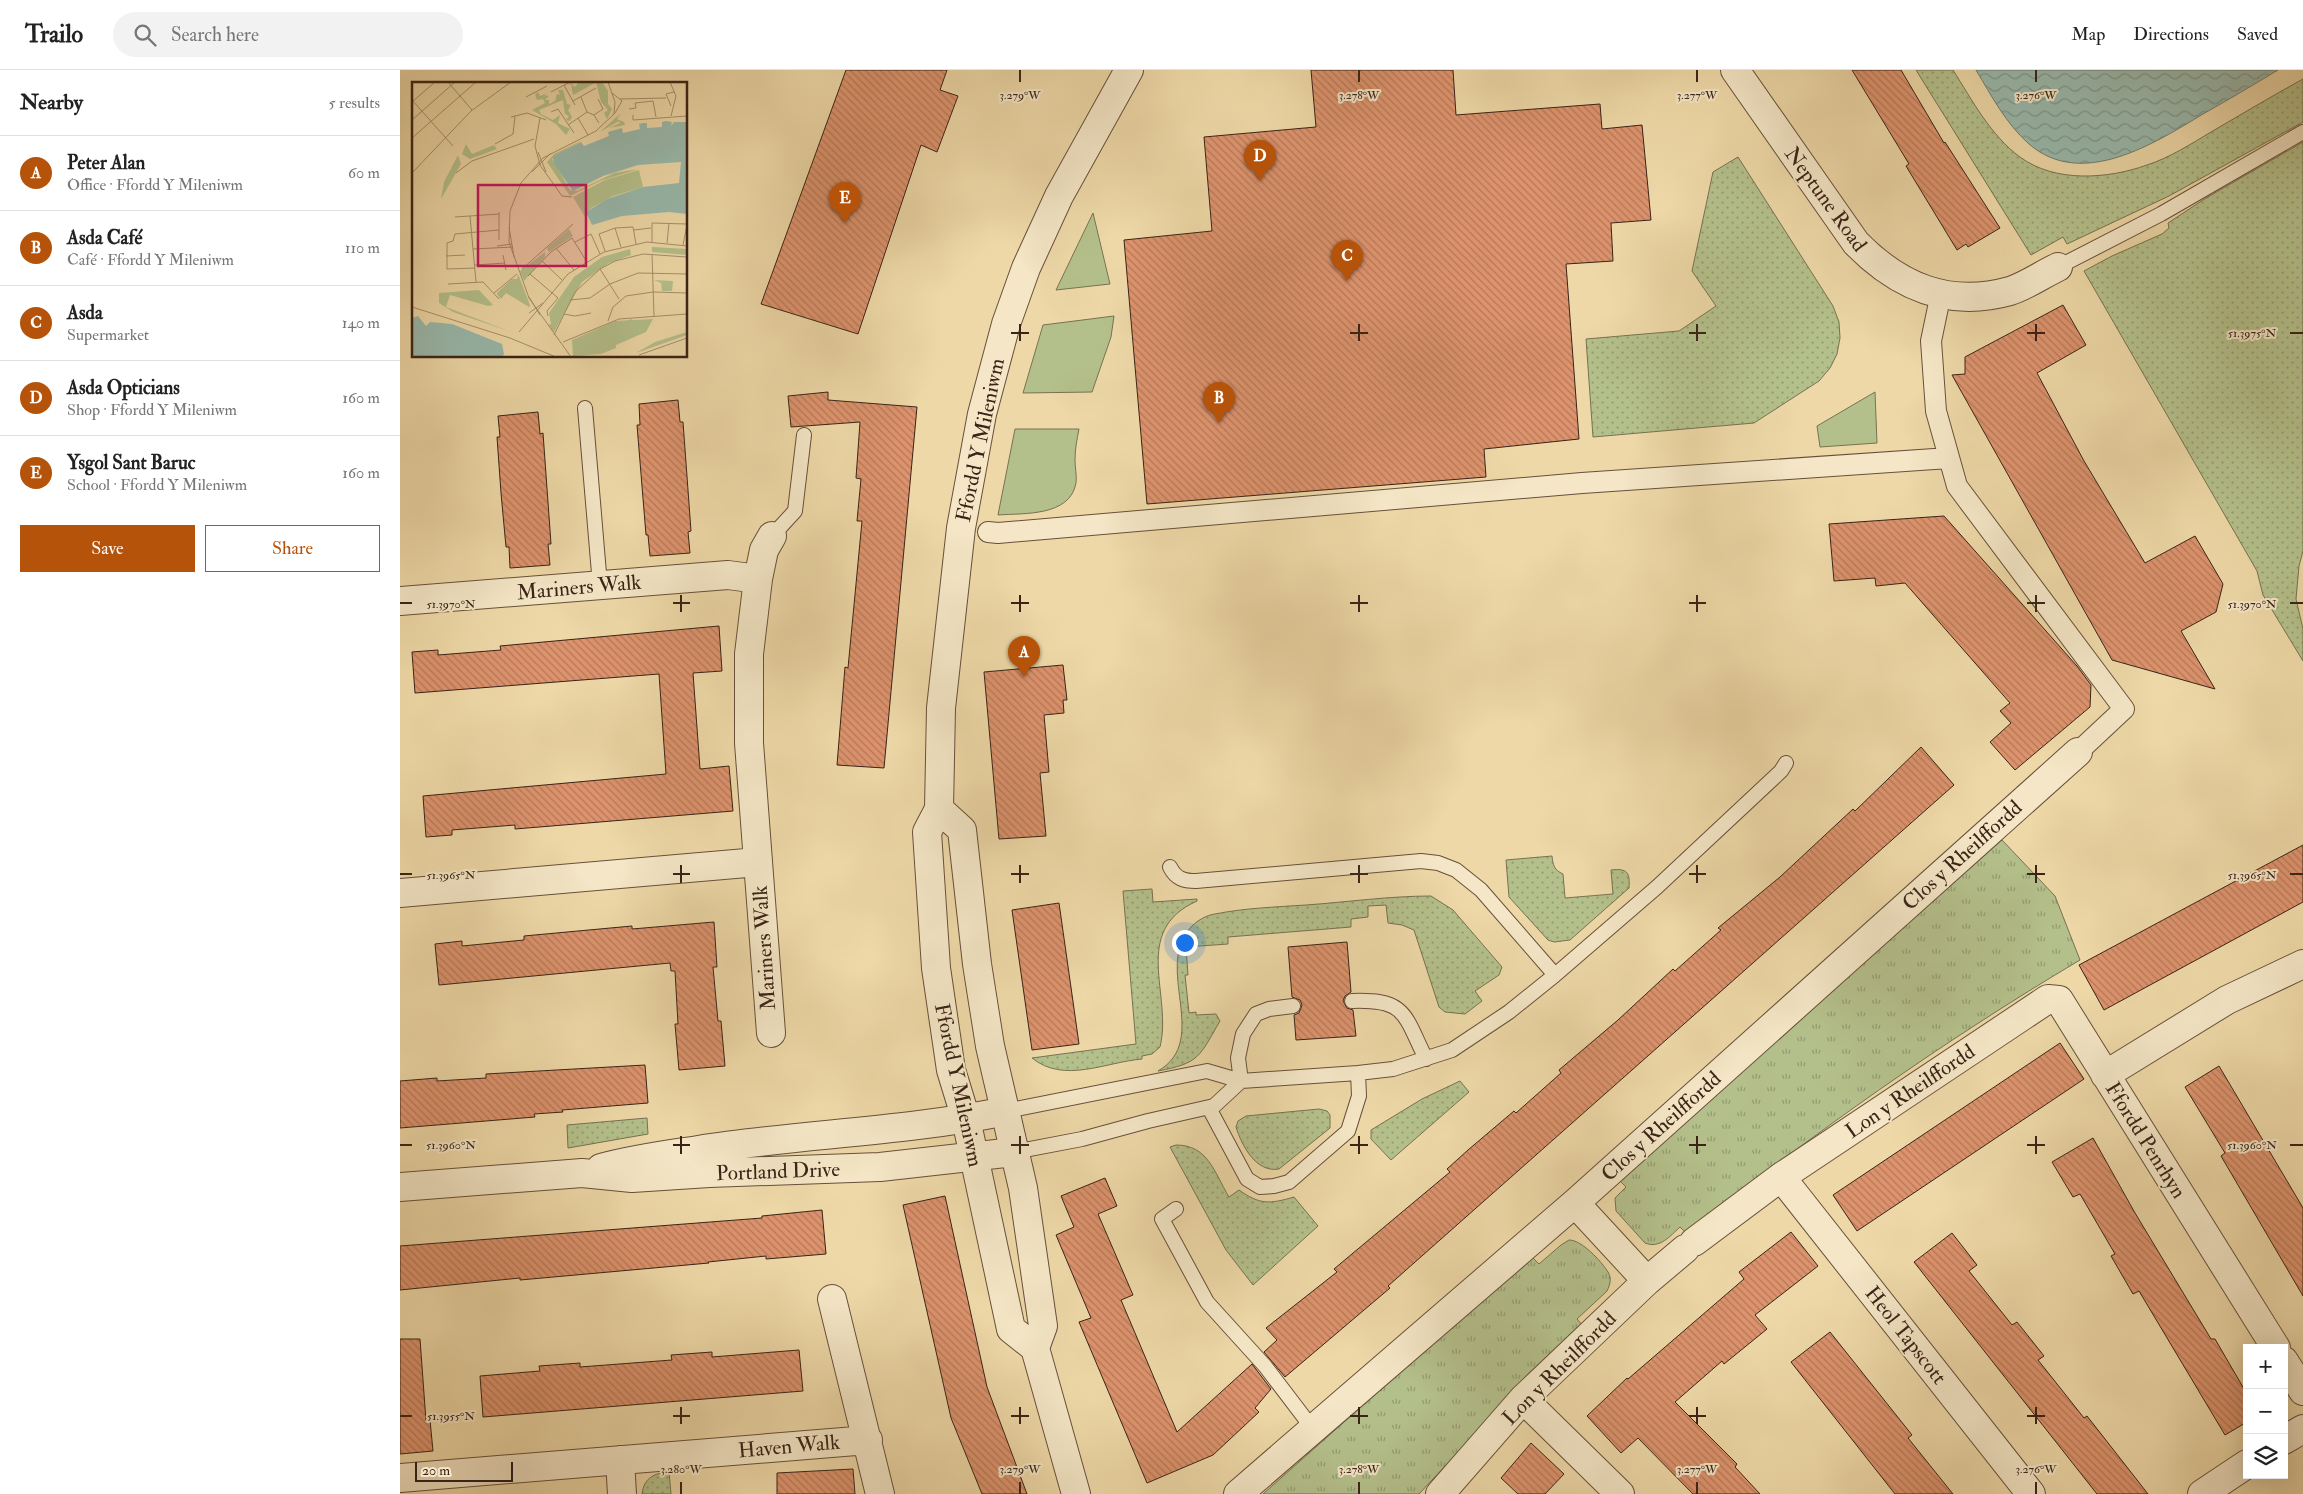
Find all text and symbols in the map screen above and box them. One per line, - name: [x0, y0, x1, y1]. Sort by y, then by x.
- search box: [113, 12, 463, 57]
- text: Trailo: [25, 19, 83, 50]
- icon: search: [131, 21, 159, 49]
- text: Search here: [171, 23, 259, 47]
- text: Map: [2072, 23, 2105, 46]
- text: Directions: [2133, 23, 2209, 46]
- text: Saved: [2237, 23, 2278, 46]
- inset map: [412, 82, 688, 358]
- text: 3.279°W: [999, 88, 1041, 103]
- text: 3.278°W: [1339, 88, 1380, 103]
- text: 3.277°W: [1677, 88, 1718, 103]
- text: 3.276°W: [2016, 88, 2057, 103]
- text: Nearby: [20, 89, 83, 116]
- text: 5 results: [329, 93, 380, 113]
- pin: D: [1244, 140, 1276, 181]
- street label: Neptune Road: [1778, 141, 1873, 258]
- text: Peter Alan: [67, 151, 145, 175]
- text: A: [31, 163, 41, 183]
- text: 60 m: [348, 163, 380, 183]
- text: Office · Ffordd Y Mileniwm: [67, 175, 243, 195]
- pin: E: [829, 182, 861, 223]
- text: Asda Café: [67, 226, 142, 250]
- text: B: [31, 238, 41, 258]
- text: 110 m: [345, 238, 380, 258]
- pin: C: [1331, 240, 1363, 281]
- text: Café · Ffordd Y Mileniwm: [67, 250, 234, 270]
- text: Asda: [67, 301, 103, 325]
- text: C: [30, 313, 42, 333]
- text: 140 m: [342, 313, 380, 333]
- text: Supermarket: [67, 325, 149, 345]
- text: 51.3975°N: [2228, 326, 2276, 341]
- street label: Ffordd Y Mileniwm: [950, 356, 1011, 524]
- text: Asda Opticians: [67, 376, 180, 400]
- pin: B: [1203, 382, 1235, 423]
- text: D: [29, 388, 43, 408]
- text: 160 m: [342, 388, 380, 408]
- text: Shop · Ffordd Y Mileniwm: [67, 400, 237, 420]
- text: Ysgol Sant Baruc: [67, 451, 195, 475]
- text: E: [30, 463, 42, 483]
- text: 160 m: [342, 463, 380, 483]
- text: School · Ffordd Y Mileniwm: [67, 475, 247, 495]
- button: Save: [20, 525, 195, 572]
- button: Share: [205, 525, 380, 572]
- street label: Mariners Walk: [516, 569, 642, 606]
- text: 51.3970°N: [426, 597, 476, 612]
- text: 51.3970°N: [2227, 597, 2277, 612]
- pin: A: [1008, 636, 1040, 677]
- street label: Clos y Rheilffordd: [1897, 794, 2028, 916]
- text: 51.3965°N: [427, 868, 476, 883]
- text: 51.3965°N: [2228, 868, 2277, 883]
- street label: Mariners Walk: [747, 885, 782, 1011]
- your location: [1172, 930, 1198, 956]
- street label: Ffordd Y Mileniwm: [928, 1001, 989, 1169]
- street label: Lon y Rheilffordd: [1840, 1038, 1981, 1145]
- street label: Clos y Rheilffordd: [1596, 1065, 1727, 1187]
- street label: Ffordd Penrhyn: [2099, 1077, 2192, 1204]
- text: 51.3960°N: [426, 1138, 476, 1153]
- text: 51.3960°N: [2227, 1138, 2277, 1153]
- street label: Portland Drive: [716, 1156, 841, 1187]
- street label: Heol Tapscott: [1859, 1281, 1952, 1390]
- street label: Lon y Rheilffordd: [1497, 1305, 1623, 1431]
- map controls: [2243, 1344, 2288, 1479]
- button: +: [2243, 1344, 2288, 1389]
- button: −: [2243, 1389, 2288, 1434]
- text: 51.3955°N: [427, 1409, 475, 1424]
- street label: Haven Walk: [737, 1429, 841, 1464]
- button: layers: [2243, 1434, 2288, 1479]
- scale bar: [415, 1459, 512, 1482]
- text: 20 m: [422, 1462, 450, 1479]
- text: 3.280°W: [660, 1462, 702, 1477]
- text: 3.279°W: [999, 1462, 1041, 1477]
- text: 3.278°W: [1339, 1462, 1380, 1477]
- text: 3.277°W: [1677, 1462, 1718, 1477]
- text: 3.276°W: [2016, 1462, 2057, 1477]

